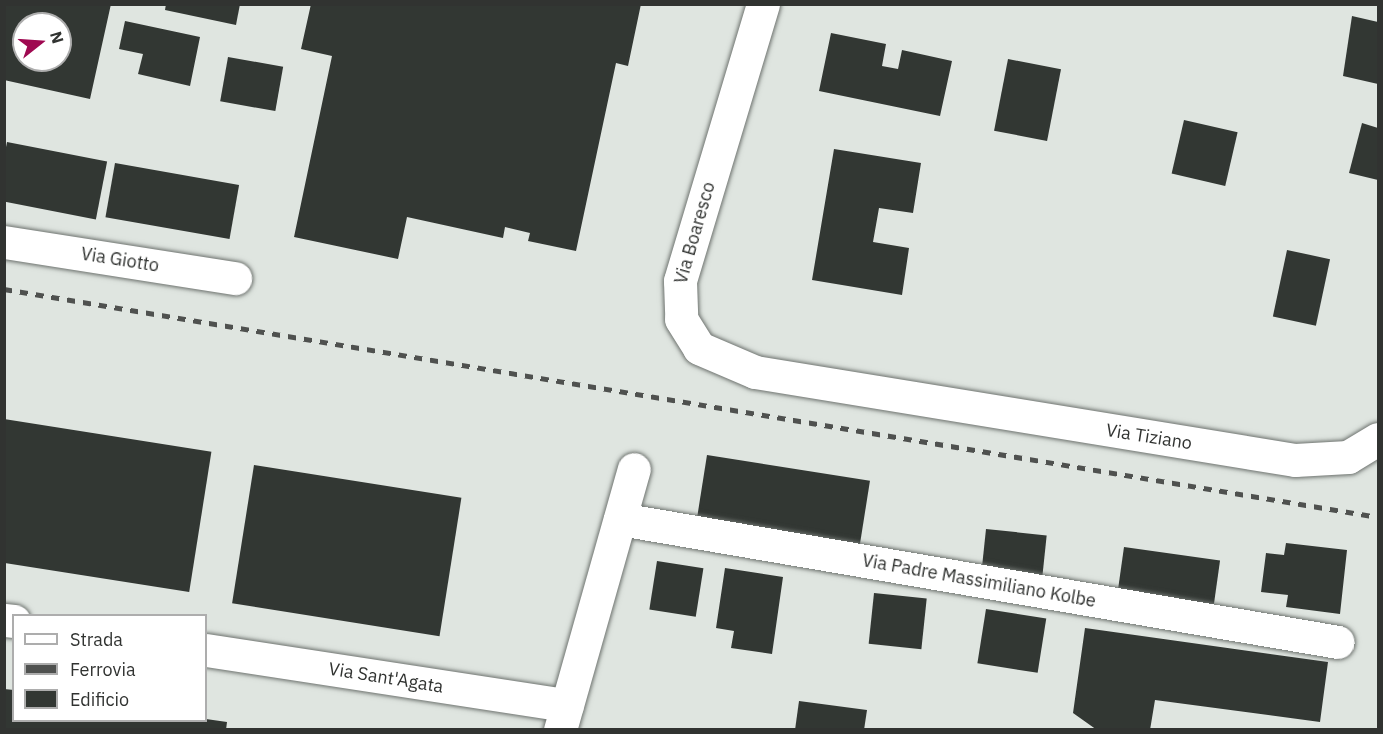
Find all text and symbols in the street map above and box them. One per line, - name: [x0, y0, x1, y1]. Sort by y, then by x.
- north arrow: [12, 12, 72, 72]
- text: N: [46, 29, 69, 46]
- street label: Via Boaresco: [670, 180, 720, 286]
- street label: Via Giotto: [79, 243, 161, 277]
- street label: Via Tiziano: [1104, 420, 1194, 454]
- street label: Via Padre Massimiliano Kolbe: [860, 550, 1098, 612]
- legend: [12, 614, 207, 722]
- text: Strada: [70, 628, 123, 651]
- text: Ferrovia: [70, 658, 136, 681]
- street label: Via Sant'Agata: [327, 658, 445, 698]
- text: Edificio: [70, 688, 129, 711]

